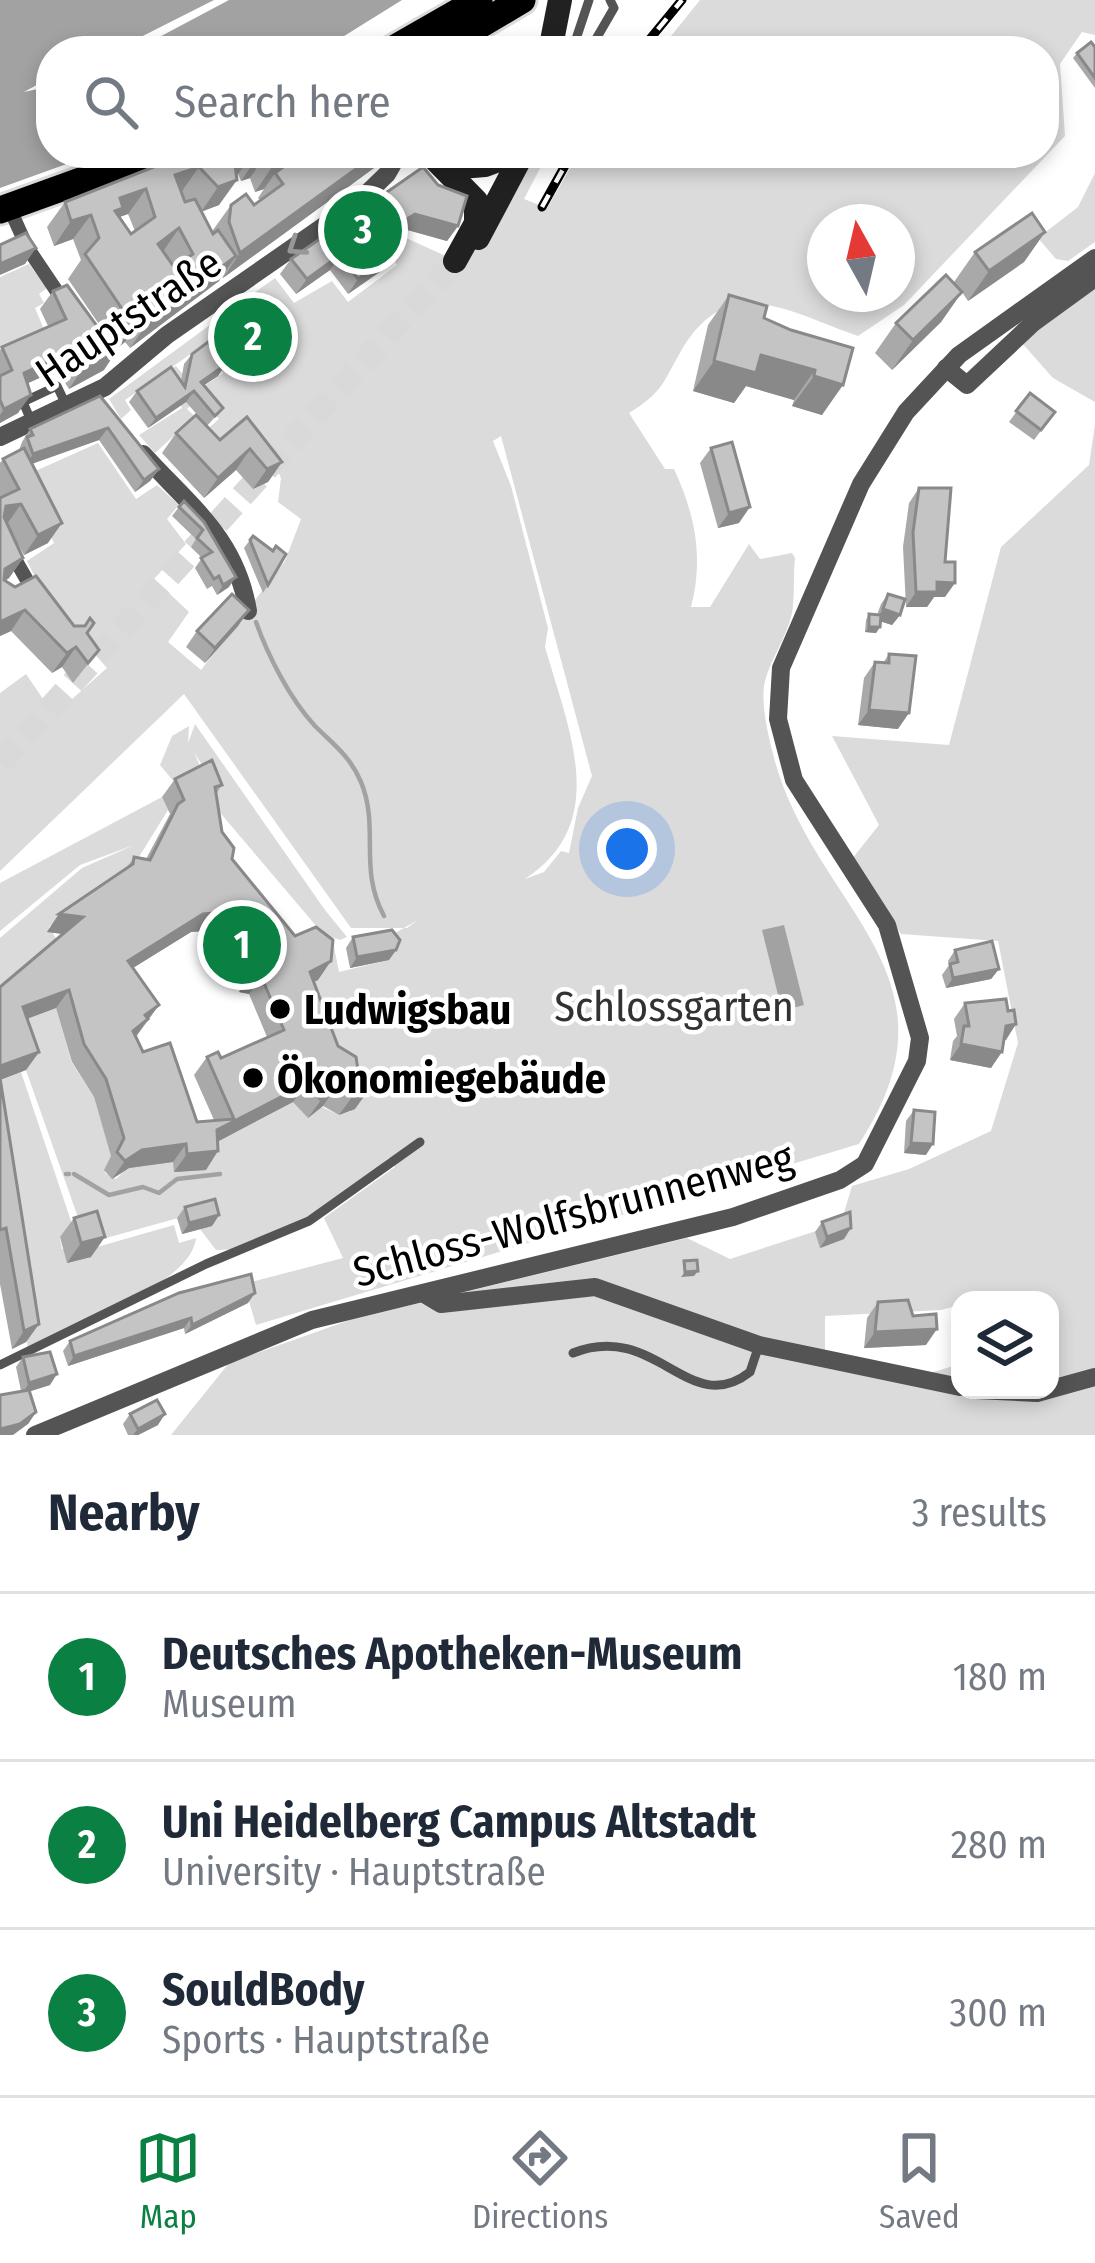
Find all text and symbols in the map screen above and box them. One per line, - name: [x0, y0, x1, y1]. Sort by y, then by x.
- search box: [36, 36, 1059, 168]
- icon: search: [78, 69, 144, 135]
- text: Search here: [174, 75, 391, 129]
- pin: 3: [324, 185, 402, 275]
- north arrow: [807, 204, 915, 312]
- one-way arrow: [287, 232, 309, 254]
- street label: Hauptstraße: [26, 238, 231, 398]
- pin: 2: [214, 292, 292, 382]
- your location: [597, 819, 657, 879]
- pin: 1: [203, 900, 281, 990]
- park label: Schlossgarten: [554, 982, 794, 1032]
- place label: Ludwigsbau: [304, 985, 511, 1035]
- marker: Ludwigsbau: [267, 996, 293, 1022]
- place label: Ökonomiegebäude: [277, 1054, 606, 1104]
- marker: Ökonomiegebäude: [240, 1065, 266, 1091]
- street label: Schloss-Wolfsbrunnenweg: [348, 1132, 799, 1298]
- map controls: [951, 1291, 1059, 1399]
- button: layers: [951, 1291, 1059, 1399]
- text: Nearby: [48, 1482, 200, 1544]
- text: 3 results: [912, 1490, 1047, 1536]
- text: Deutsches Apotheken-Museum: [162, 1627, 742, 1681]
- text: 1: [79, 1654, 95, 1700]
- text: 180 m: [953, 1654, 1047, 1700]
- text: Museum: [162, 1681, 296, 1727]
- text: Uni Heidelberg Campus Altstadt: [162, 1795, 756, 1849]
- text: 2: [78, 1822, 96, 1868]
- text: 280 m: [951, 1822, 1047, 1868]
- text: University · Hauptstraße: [162, 1849, 546, 1895]
- text: SouldBody: [162, 1963, 364, 2017]
- text: 3: [78, 1990, 96, 2036]
- text: 300 m: [950, 1990, 1047, 2036]
- text: Sports · Hauptstraße: [162, 2017, 490, 2063]
- tab: Map: [135, 2125, 201, 2237]
- tab: Directions: [472, 2125, 608, 2237]
- tab: Saved: [879, 2125, 960, 2237]

